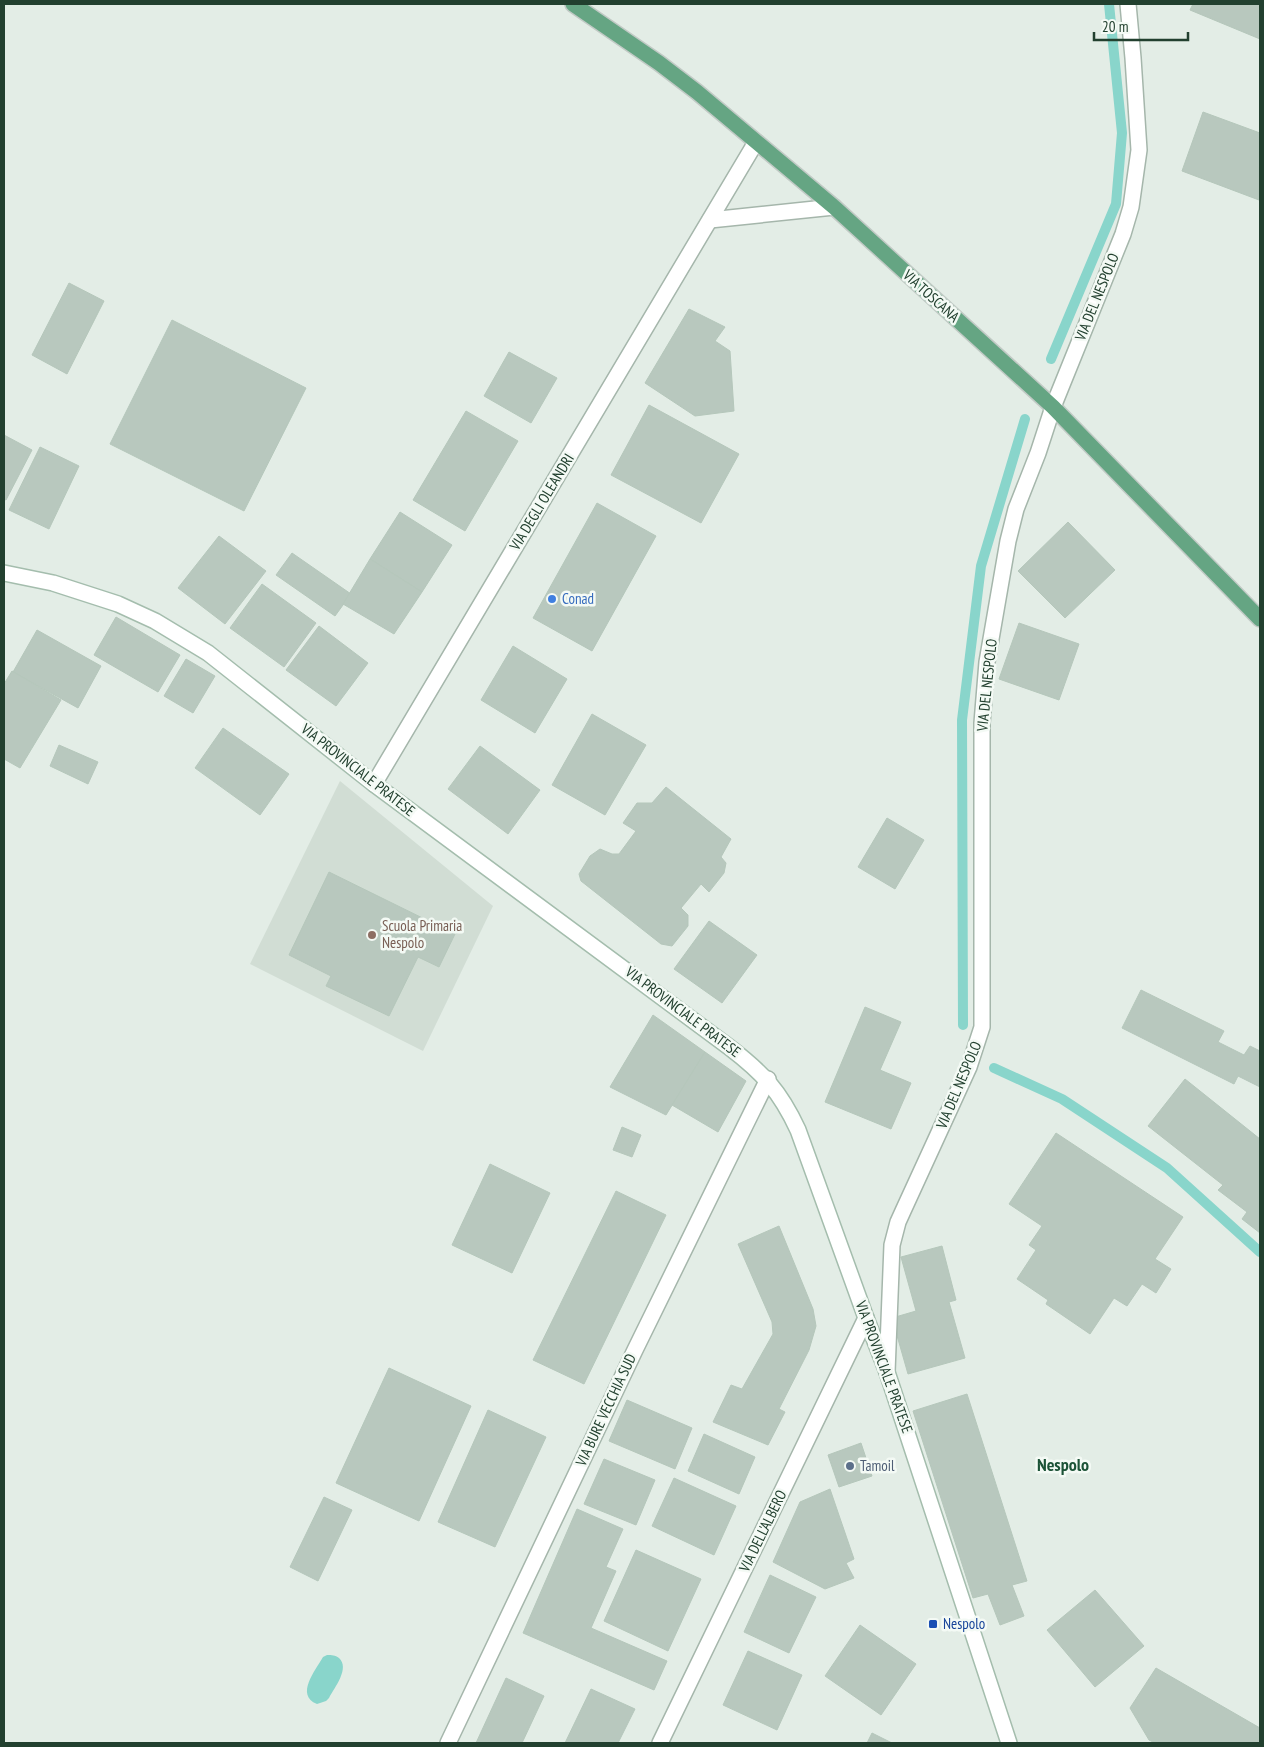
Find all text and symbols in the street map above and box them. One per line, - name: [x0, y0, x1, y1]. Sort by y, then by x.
- scale bar: [1094, 10, 1188, 42]
- text: 20 m: [1102, 17, 1128, 36]
- street label: VIA DEL NESPOLO: [1070, 250, 1123, 344]
- street label: VIA TOSCANA: [898, 265, 964, 327]
- street label: VIA DEGLI OLEANDRI: [505, 450, 578, 554]
- place label: Conad: [562, 589, 594, 608]
- marker: Conad: [546, 593, 558, 605]
- street label: VIA DEL NESPOLO: [972, 638, 1001, 733]
- street label: VIA PROVINCIALE PRATESE: [297, 719, 419, 820]
- place label: Scuola Primaria Nespolo: [382, 916, 462, 952]
- marker: Scuola Primaria Nespolo: [366, 929, 378, 941]
- street label: VIA PROVINCIALE PRATESE: [621, 961, 745, 1061]
- street label: VIA DEL NESPOLO: [931, 1038, 985, 1132]
- street label: VIA PROVINCIALE PRATESE: [851, 1297, 917, 1436]
- street label: VIA BURE VECCHIA SUD: [571, 1350, 640, 1470]
- district label: Nespolo: [1037, 1453, 1089, 1476]
- place label: Tamoil: [860, 1456, 895, 1475]
- marker: Tamoil: [844, 1460, 856, 1472]
- street label: VIA DELL'ALBERO: [734, 1487, 790, 1576]
- place label: Nespolo: [943, 1614, 985, 1633]
- marker: Nespolo: [927, 1618, 939, 1630]

